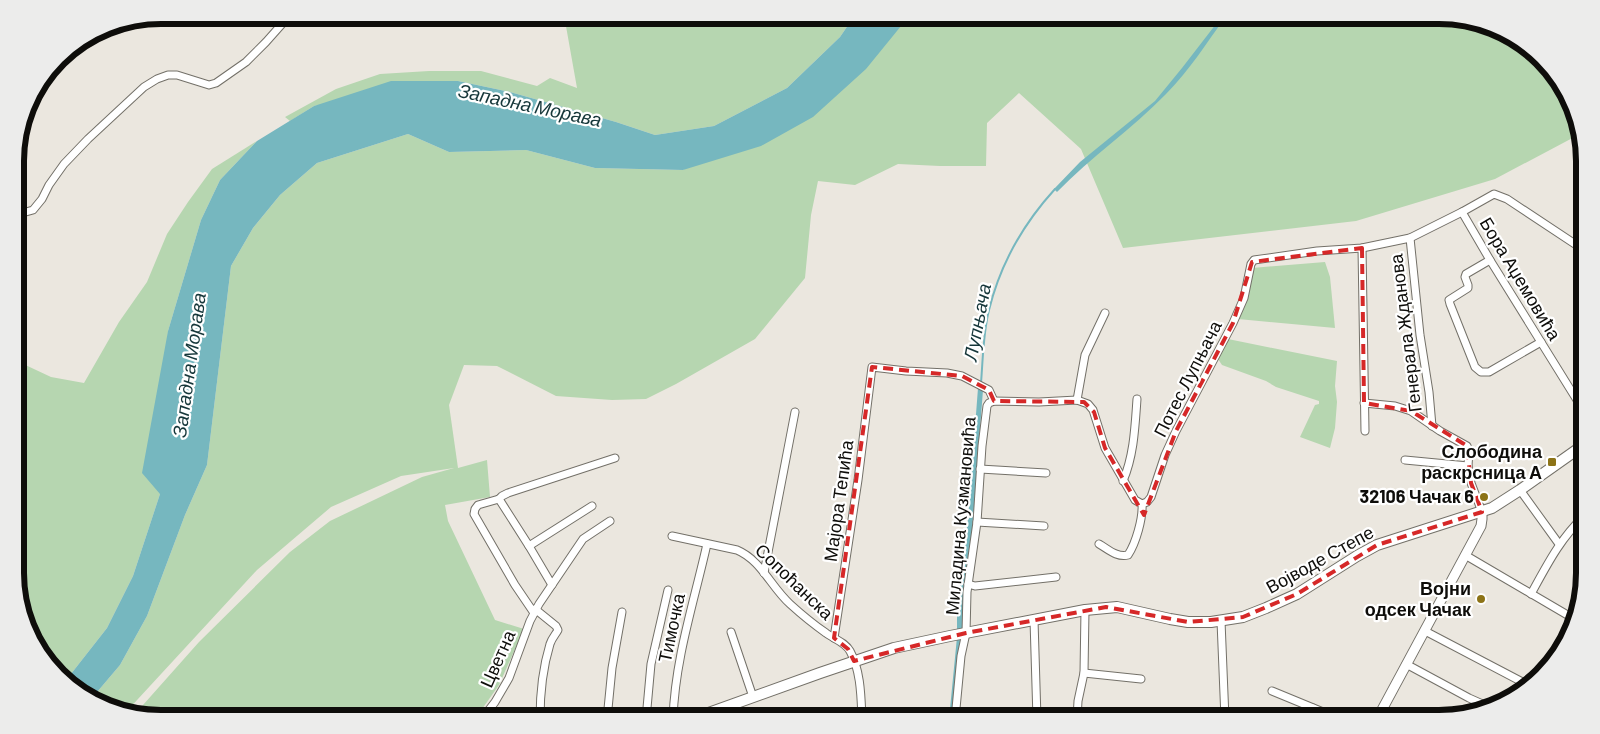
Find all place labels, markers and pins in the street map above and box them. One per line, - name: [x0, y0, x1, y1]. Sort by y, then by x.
- place label: Слободина раскрсница А: [1421, 440, 1543, 483]
- marker: Слободина раскрсница А: [1546, 456, 1558, 468]
- place label: 32106 Чачак 6: [1359, 485, 1474, 507]
- marker: 32106 Чачак 6: [1478, 491, 1490, 503]
- place label: Војни одсек Чачак: [1365, 577, 1472, 620]
- marker: Војни одсек Чачак: [1475, 593, 1487, 605]

